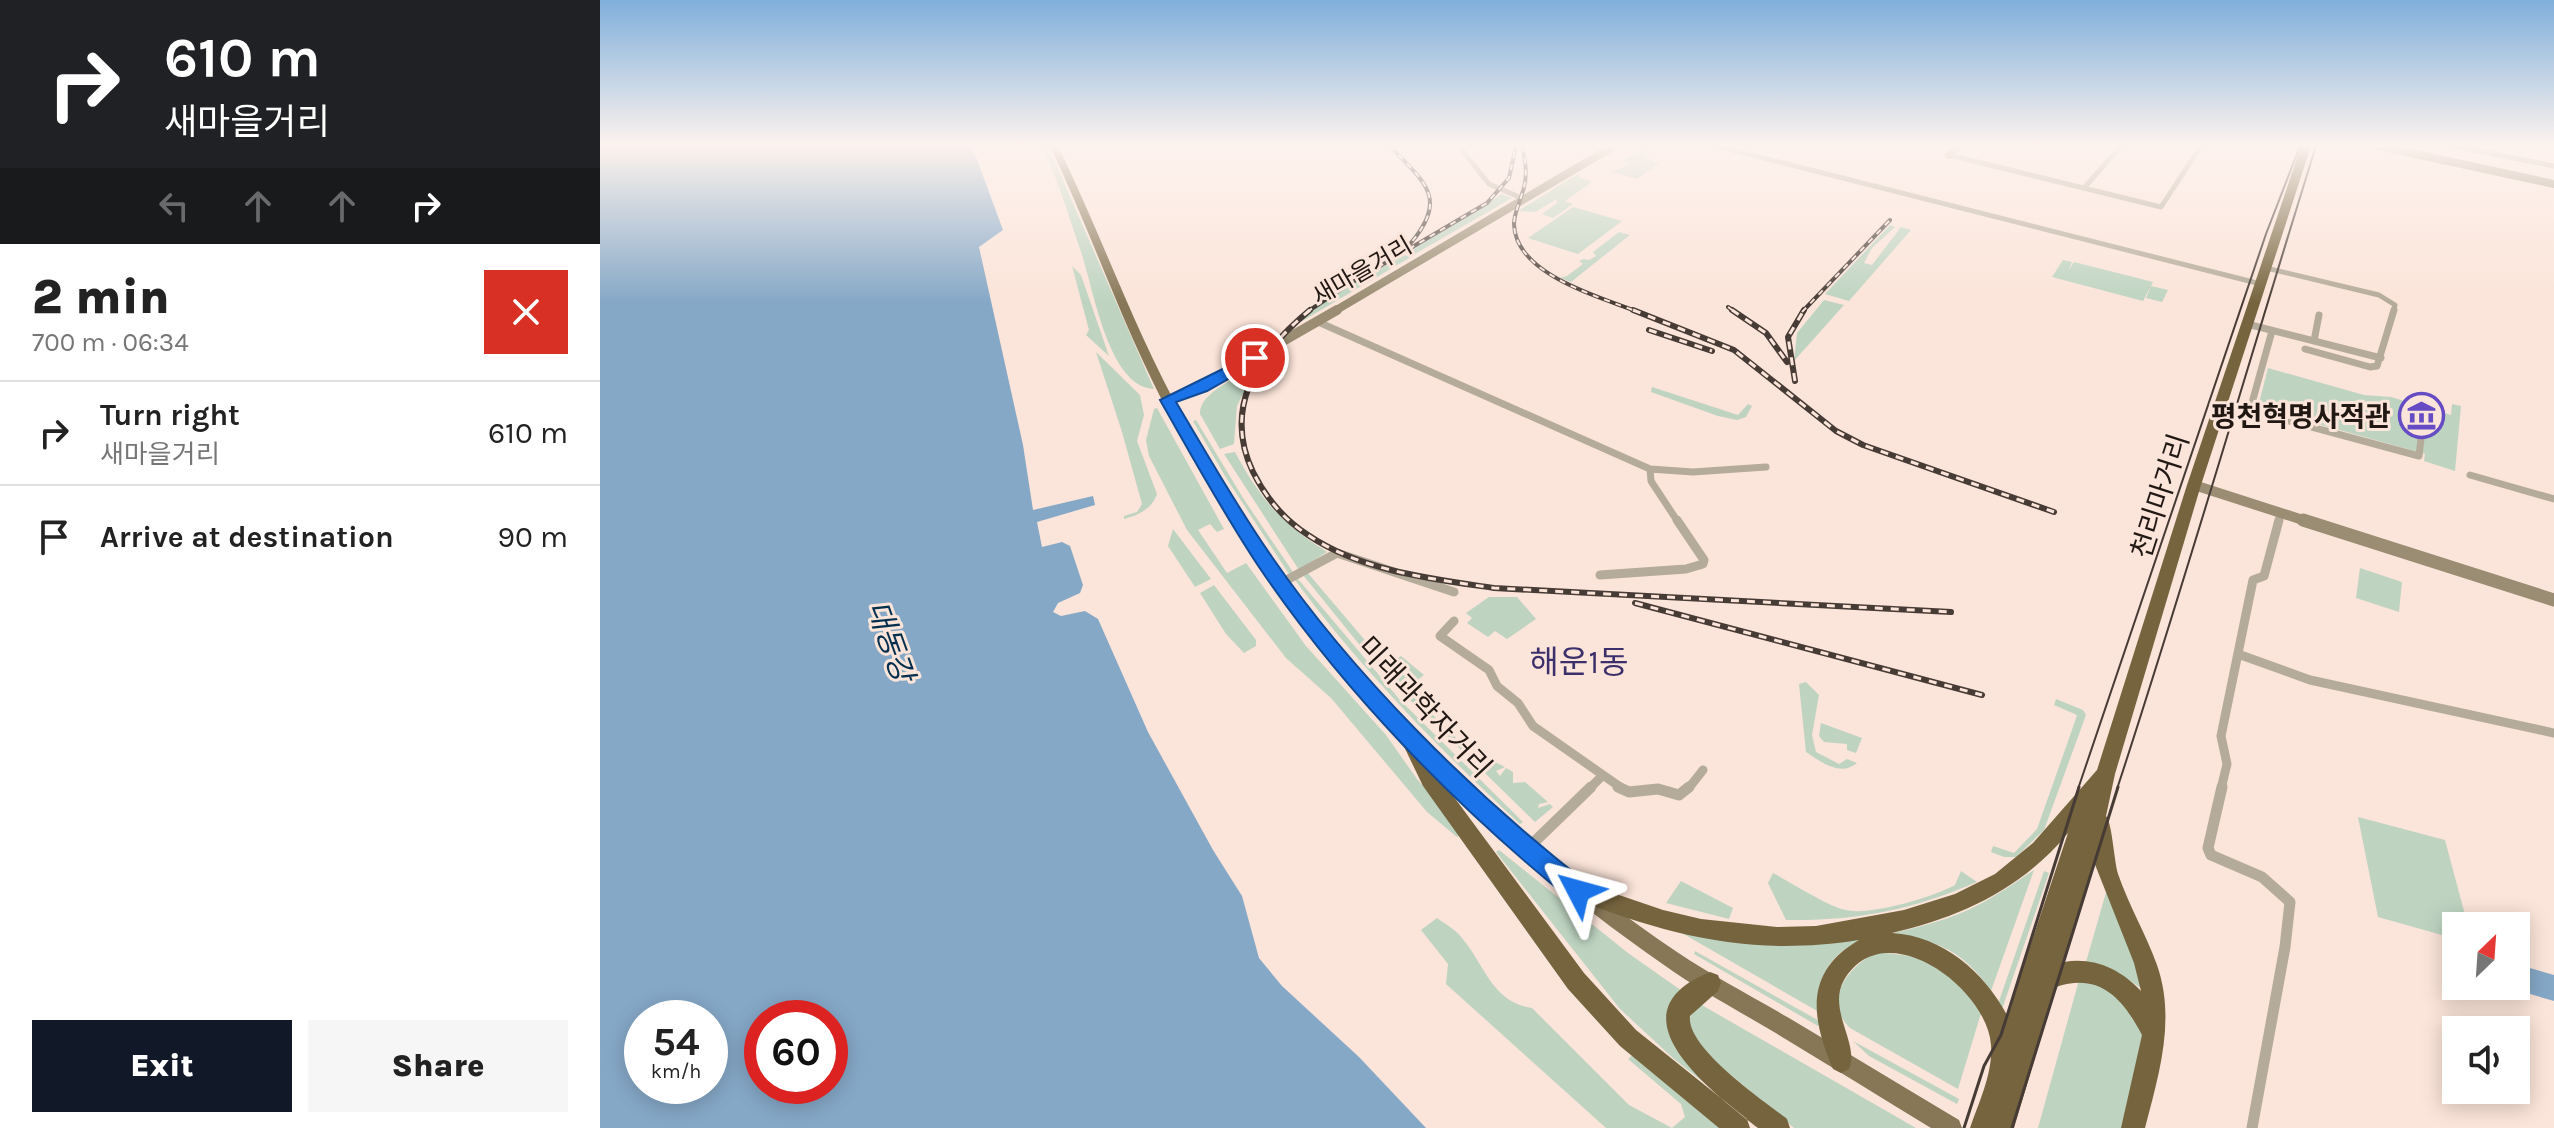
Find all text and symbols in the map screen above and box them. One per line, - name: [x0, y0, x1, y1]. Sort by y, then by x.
- text: 610 m: [164, 25, 321, 90]
- icon: right: [32, 32, 136, 136]
- text: 새마을거리: [164, 101, 330, 143]
- icon: left: [152, 184, 196, 228]
- icon: ahead: [236, 184, 280, 228]
- icon: ahead: [320, 184, 364, 228]
- icon: right: [404, 184, 448, 228]
- street label: 새마을거리: [1307, 231, 1417, 311]
- text: 2 min: [32, 269, 170, 325]
- button: close: [484, 270, 568, 354]
- pin: [1221, 324, 1289, 392]
- text: 700 m · 06:34: [32, 327, 189, 358]
- icon: arrive: [1233, 336, 1277, 380]
- museum icon: 평천혁명사적관: [2398, 392, 2446, 440]
- text: Turn right: [100, 397, 240, 433]
- place label: 평천혁명사적관: [2211, 400, 2391, 433]
- icon: right: [32, 411, 76, 455]
- text: 610 m: [488, 415, 568, 451]
- street label: 천리마거리: [2124, 430, 2196, 562]
- text: 새마을거리: [100, 439, 220, 470]
- icon: arrive: [32, 515, 76, 559]
- text: Arrive at destination: [100, 519, 394, 555]
- text: 90 m: [498, 519, 568, 555]
- water label: 대동강: [859, 596, 922, 689]
- street label: 미래과학자거리: [1351, 630, 1499, 784]
- district label: 해운1동: [1530, 644, 1628, 681]
- position arrow: [1536, 849, 1620, 933]
- north arrow: [2442, 912, 2530, 1000]
- map controls: [2442, 912, 2530, 1104]
- speed limit sign: 60: [744, 1000, 848, 1104]
- button: sound: [2442, 1016, 2530, 1104]
- text: 54: [652, 1018, 700, 1065]
- button: Exit: [32, 1020, 292, 1112]
- button: Share: [308, 1020, 568, 1112]
- text: km/h: [651, 1060, 701, 1083]

